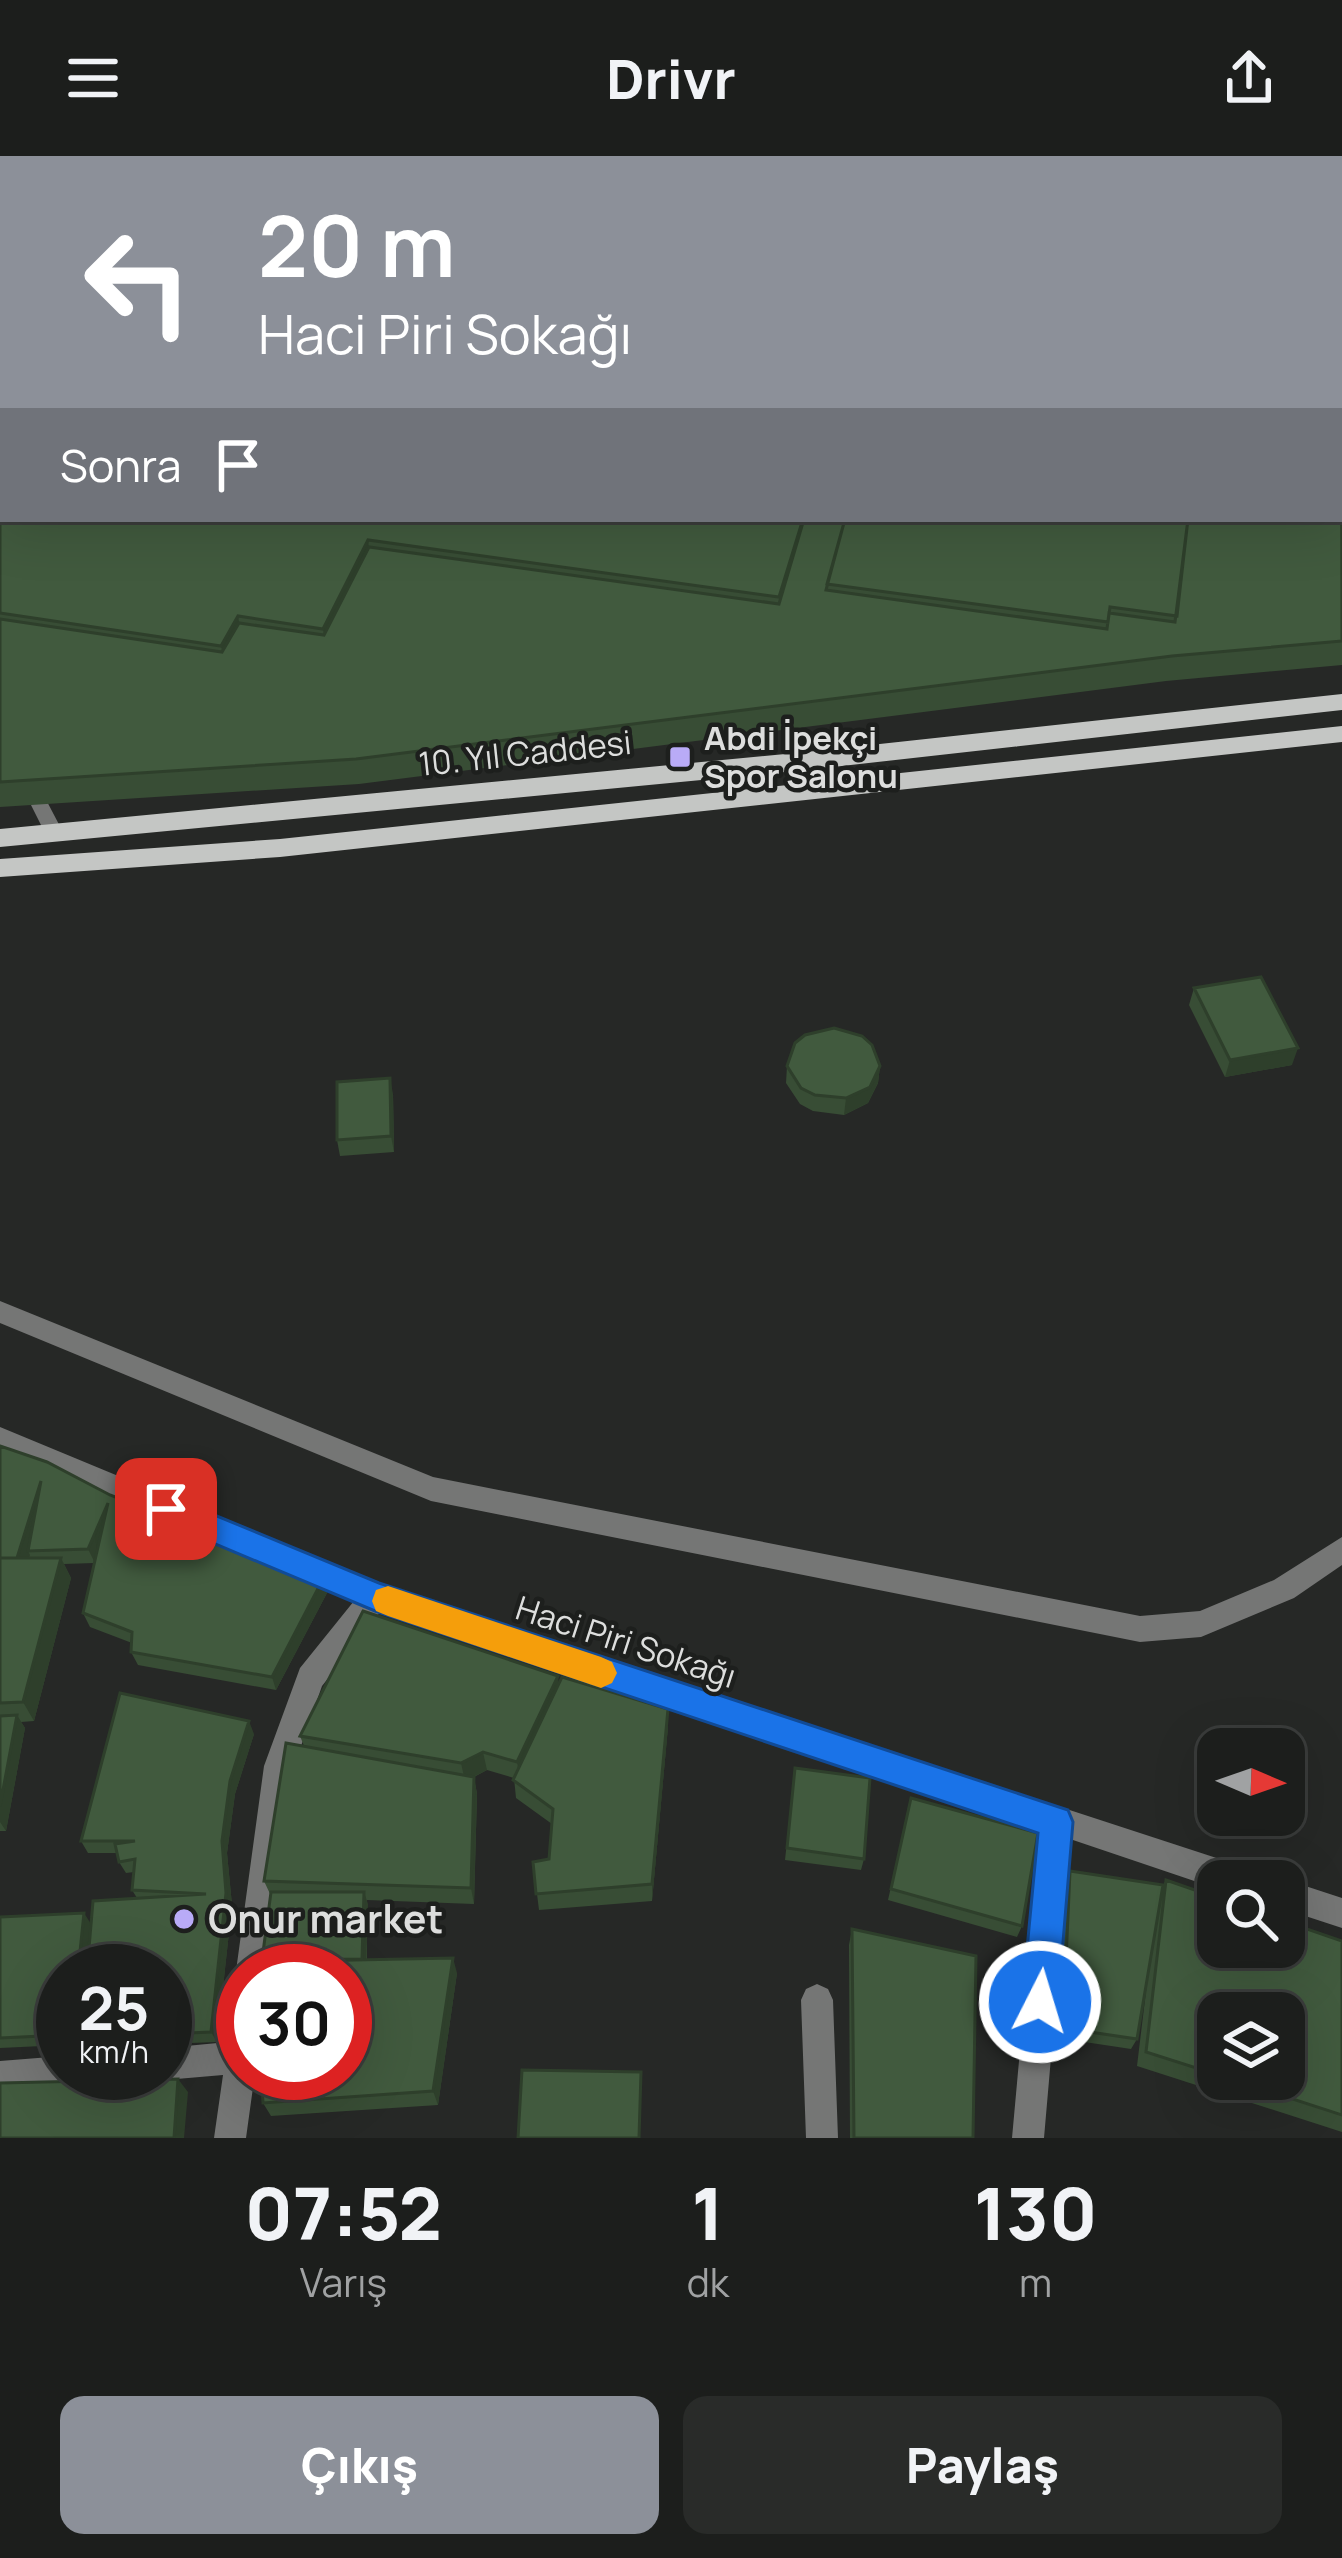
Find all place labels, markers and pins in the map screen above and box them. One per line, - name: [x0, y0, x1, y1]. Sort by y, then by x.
- place label: Abdi İpekçi Spor Salonu: [704, 715, 898, 798]
- marker: Abdi İpekçi Spor Salonu: [667, 744, 693, 770]
- pin: [115, 1458, 217, 1560]
- place label: Onur market: [208, 1891, 443, 1945]
- marker: Onur market: [171, 1906, 197, 1932]

